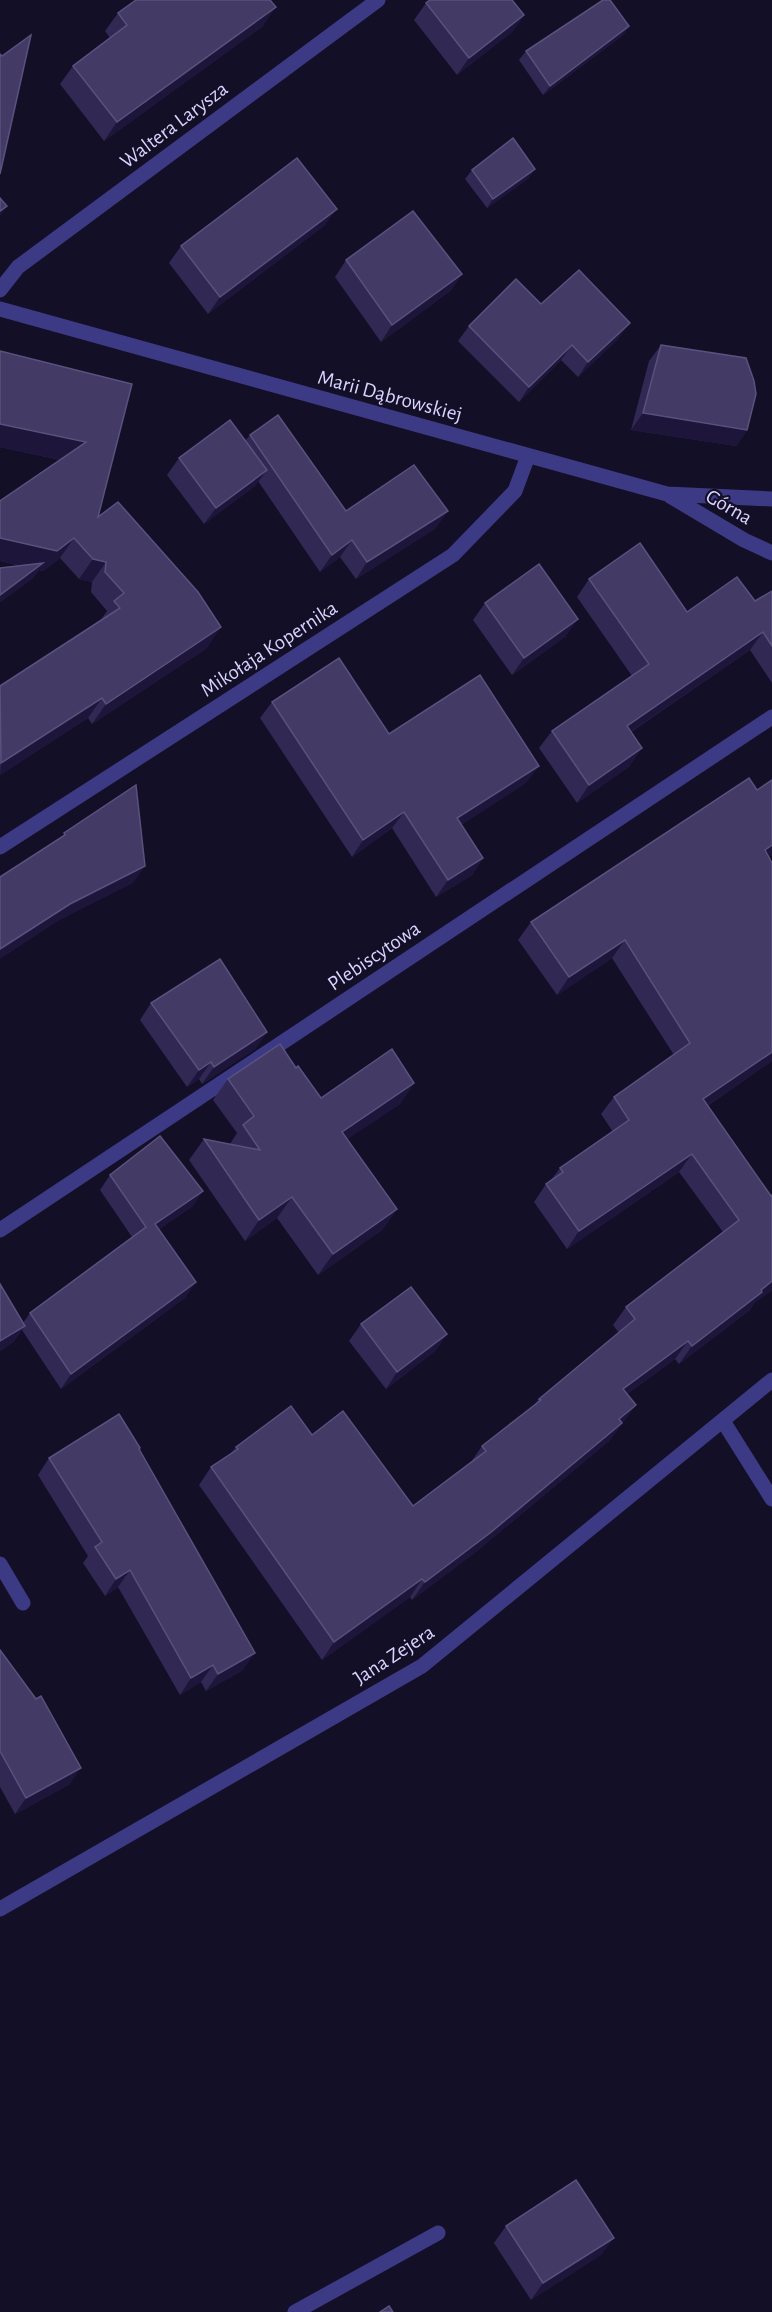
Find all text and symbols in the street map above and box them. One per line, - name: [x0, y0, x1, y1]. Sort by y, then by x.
- street label: Waltera Larysza: [116, 78, 232, 172]
- street label: Marii Dąbrowskiej: [315, 367, 465, 425]
- street label: Górna: [702, 486, 756, 529]
- street label: Mikołaja Kopernika: [197, 597, 341, 701]
- street label: Plebiscytowa: [324, 917, 424, 994]
- street label: Jana Zejera: [350, 1621, 438, 1689]

